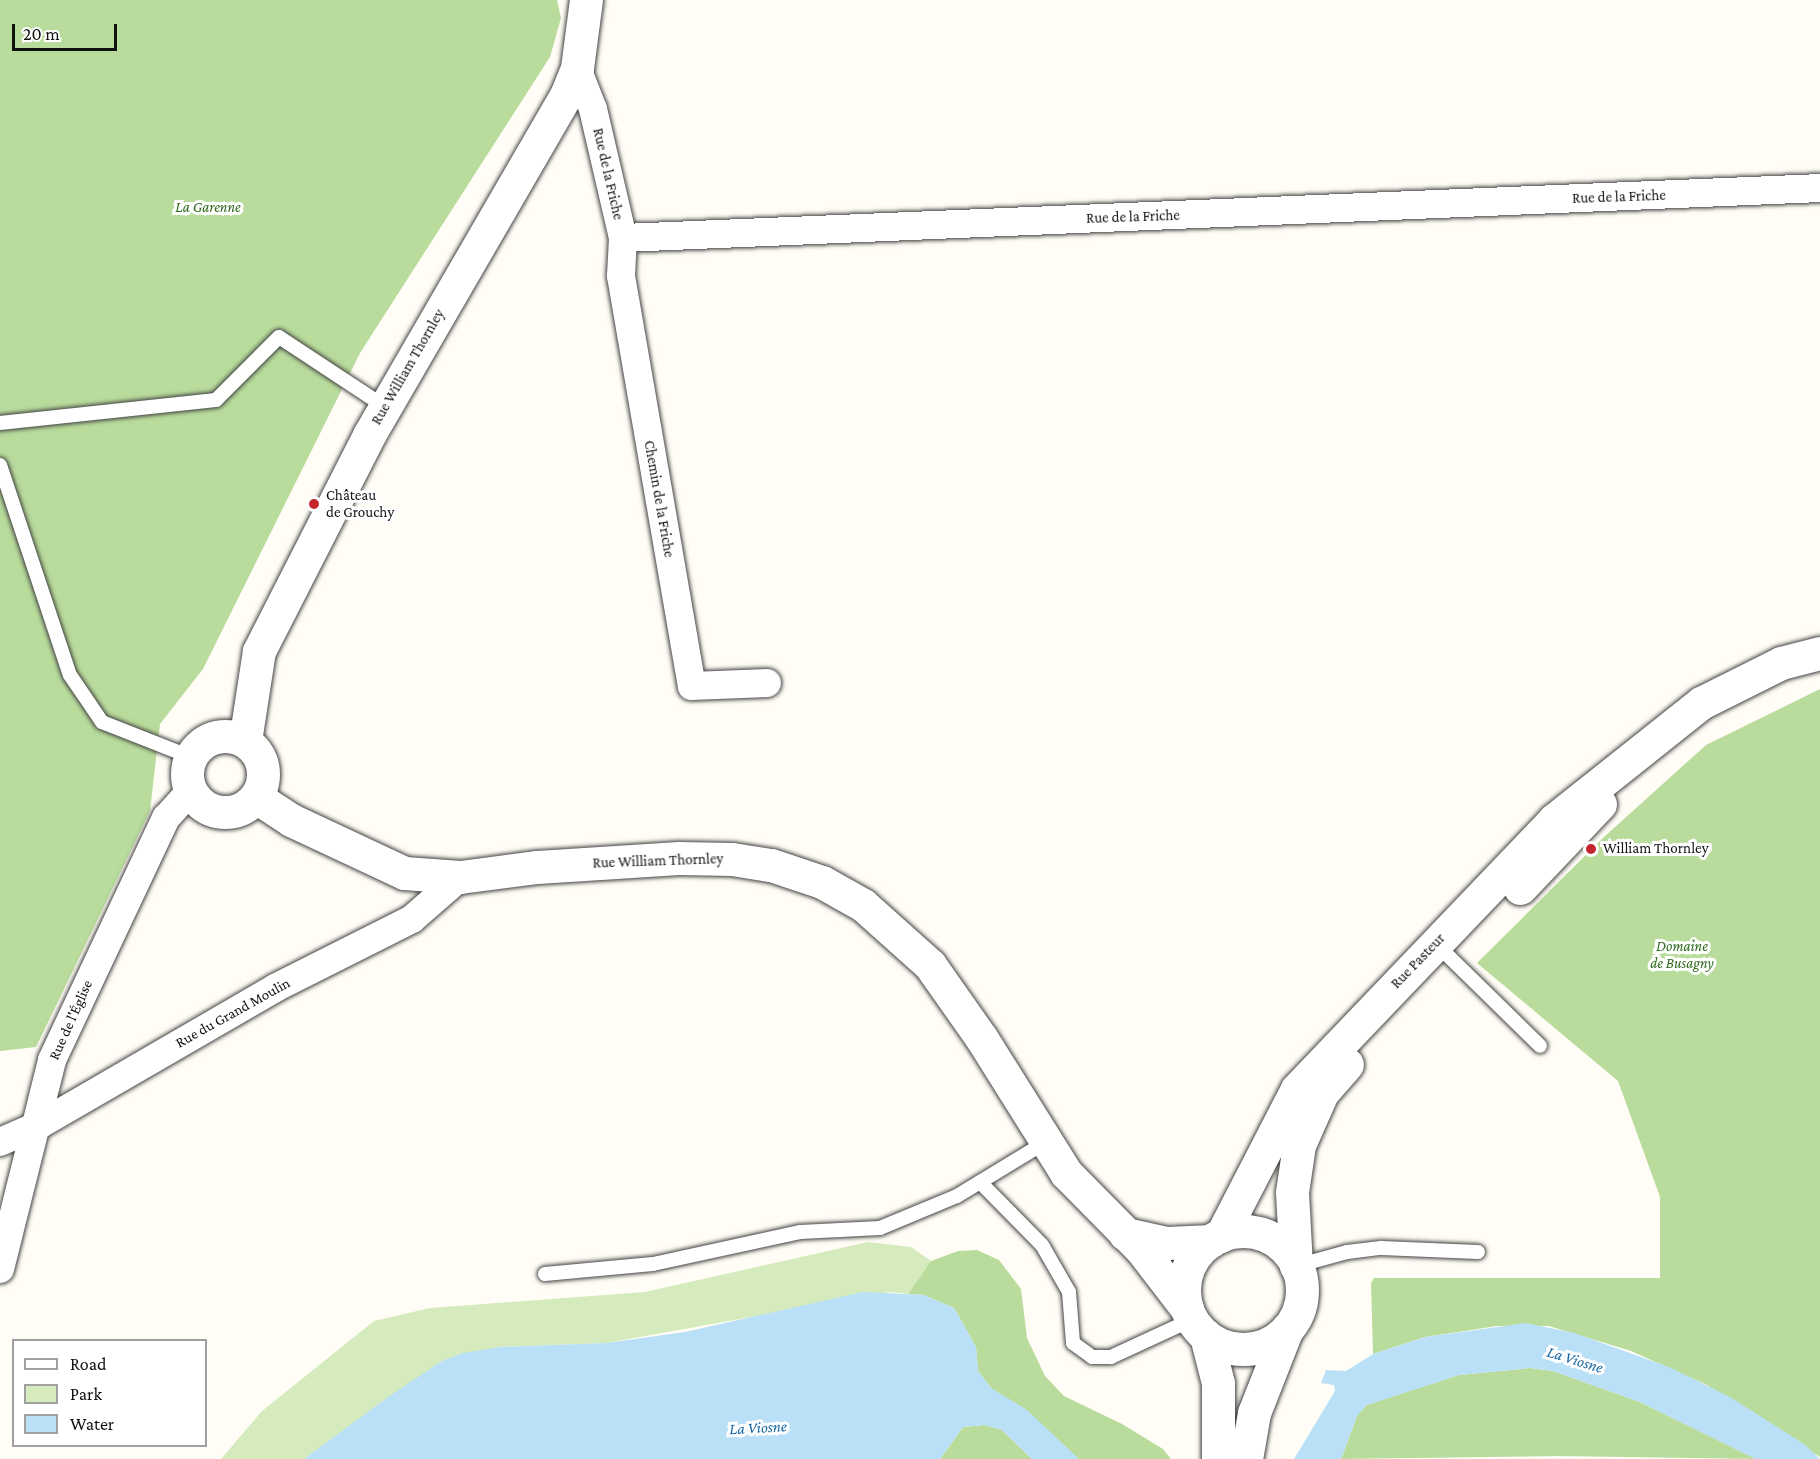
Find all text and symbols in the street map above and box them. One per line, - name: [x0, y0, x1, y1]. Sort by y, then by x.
- scale bar: [15, 12, 120, 50]
- text: 20 m: [23, 24, 60, 44]
- street label: Rue de la Friche: [589, 126, 627, 222]
- street label: Rue de la Friche: [1572, 186, 1666, 208]
- park label: La Garenne: [175, 199, 241, 217]
- street label: Rue de la Friche: [1086, 206, 1180, 228]
- street label: Rue William Thornley: [367, 306, 449, 428]
- street label: Chemin de la Friche: [640, 439, 678, 559]
- place label: Château de Grouchy: [326, 486, 394, 521]
- marker: Château de Grouchy: [307, 497, 321, 511]
- place label: William Thornley: [1603, 840, 1709, 858]
- marker: William Thornley: [1584, 842, 1598, 856]
- street label: Rue William Thornley: [592, 850, 724, 872]
- street label: Rue Pasteur: [1387, 929, 1449, 993]
- park label: Domaine de Busagny: [1650, 937, 1714, 972]
- street label: Rue du Grand Moulin: [173, 974, 293, 1052]
- street label: Rue de l'Église: [45, 977, 97, 1063]
- legend: [12, 1339, 207, 1447]
- water label: La Viosne: [1545, 1342, 1605, 1378]
- text: Road: [70, 1354, 107, 1374]
- text: Park: [70, 1384, 102, 1404]
- text: Water: [70, 1414, 114, 1434]
- water label: La Viosne: [729, 1417, 787, 1439]

